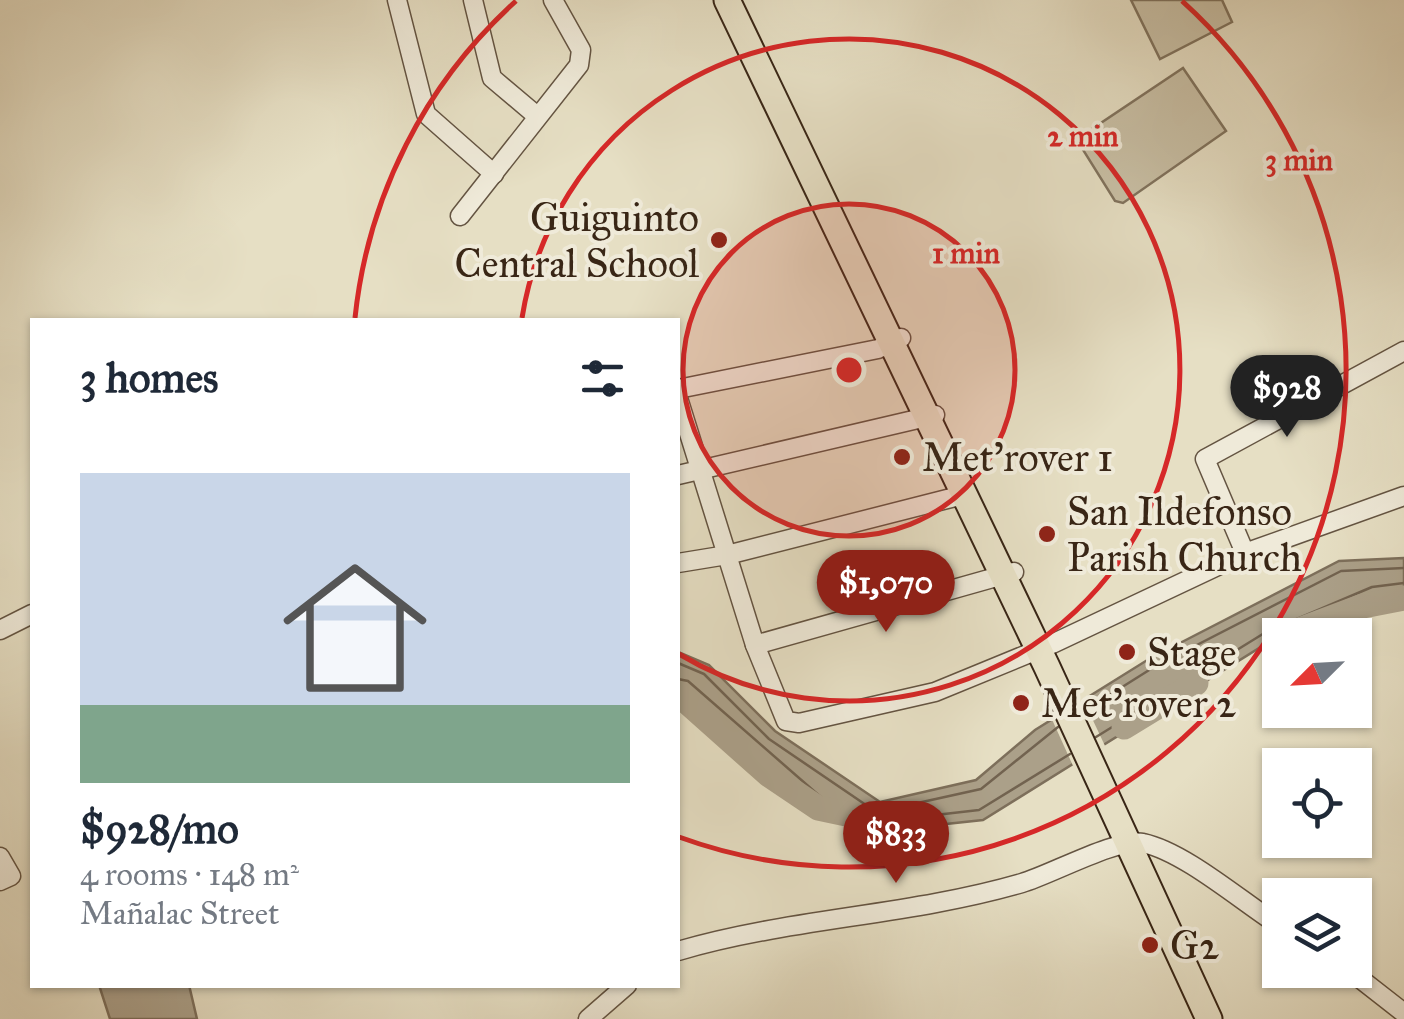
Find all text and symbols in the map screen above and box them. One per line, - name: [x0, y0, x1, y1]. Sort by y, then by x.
- text: 2 min: [1048, 118, 1119, 154]
- text: 3 min: [1265, 142, 1334, 178]
- place label: Guiguinto Central School: [455, 193, 699, 288]
- marker: Guiguinto Central School: [708, 229, 730, 251]
- text: 1 min: [932, 235, 1001, 271]
- icon: filters: [575, 351, 630, 406]
- text: 3 homes: [80, 352, 218, 404]
- centre of rings: [831, 352, 867, 388]
- pin: $928: [1228, 355, 1346, 440]
- text: $928: [1252, 368, 1322, 407]
- place label: Met'rover 1: [922, 433, 1113, 482]
- marker: Met'rover 1: [891, 446, 913, 468]
- place label: San Ildefonso Parish Church: [1067, 487, 1302, 582]
- marker: San Ildefonso Parish Church: [1036, 523, 1058, 545]
- icon: home: [265, 538, 445, 718]
- pin: $1,070: [805, 550, 967, 635]
- text: $1,070: [839, 563, 933, 602]
- north arrow: [1262, 618, 1372, 728]
- map controls: [1262, 618, 1372, 988]
- place label: Stage: [1147, 628, 1236, 677]
- marker: Stage: [1116, 641, 1138, 663]
- place label: Met'rover 2: [1041, 679, 1236, 728]
- marker: Met'rover 2: [1010, 692, 1032, 714]
- button: locate: [1262, 748, 1372, 858]
- pin: $833: [837, 801, 955, 886]
- text: $928/mo: [80, 803, 239, 855]
- text: $833: [865, 814, 927, 853]
- text: 4 rooms · 148 m²: [80, 855, 299, 894]
- button: layers: [1262, 878, 1372, 988]
- text: Mañalac Street: [80, 894, 279, 933]
- place label: G2: [1170, 921, 1219, 970]
- marker: G2: [1139, 934, 1161, 956]

